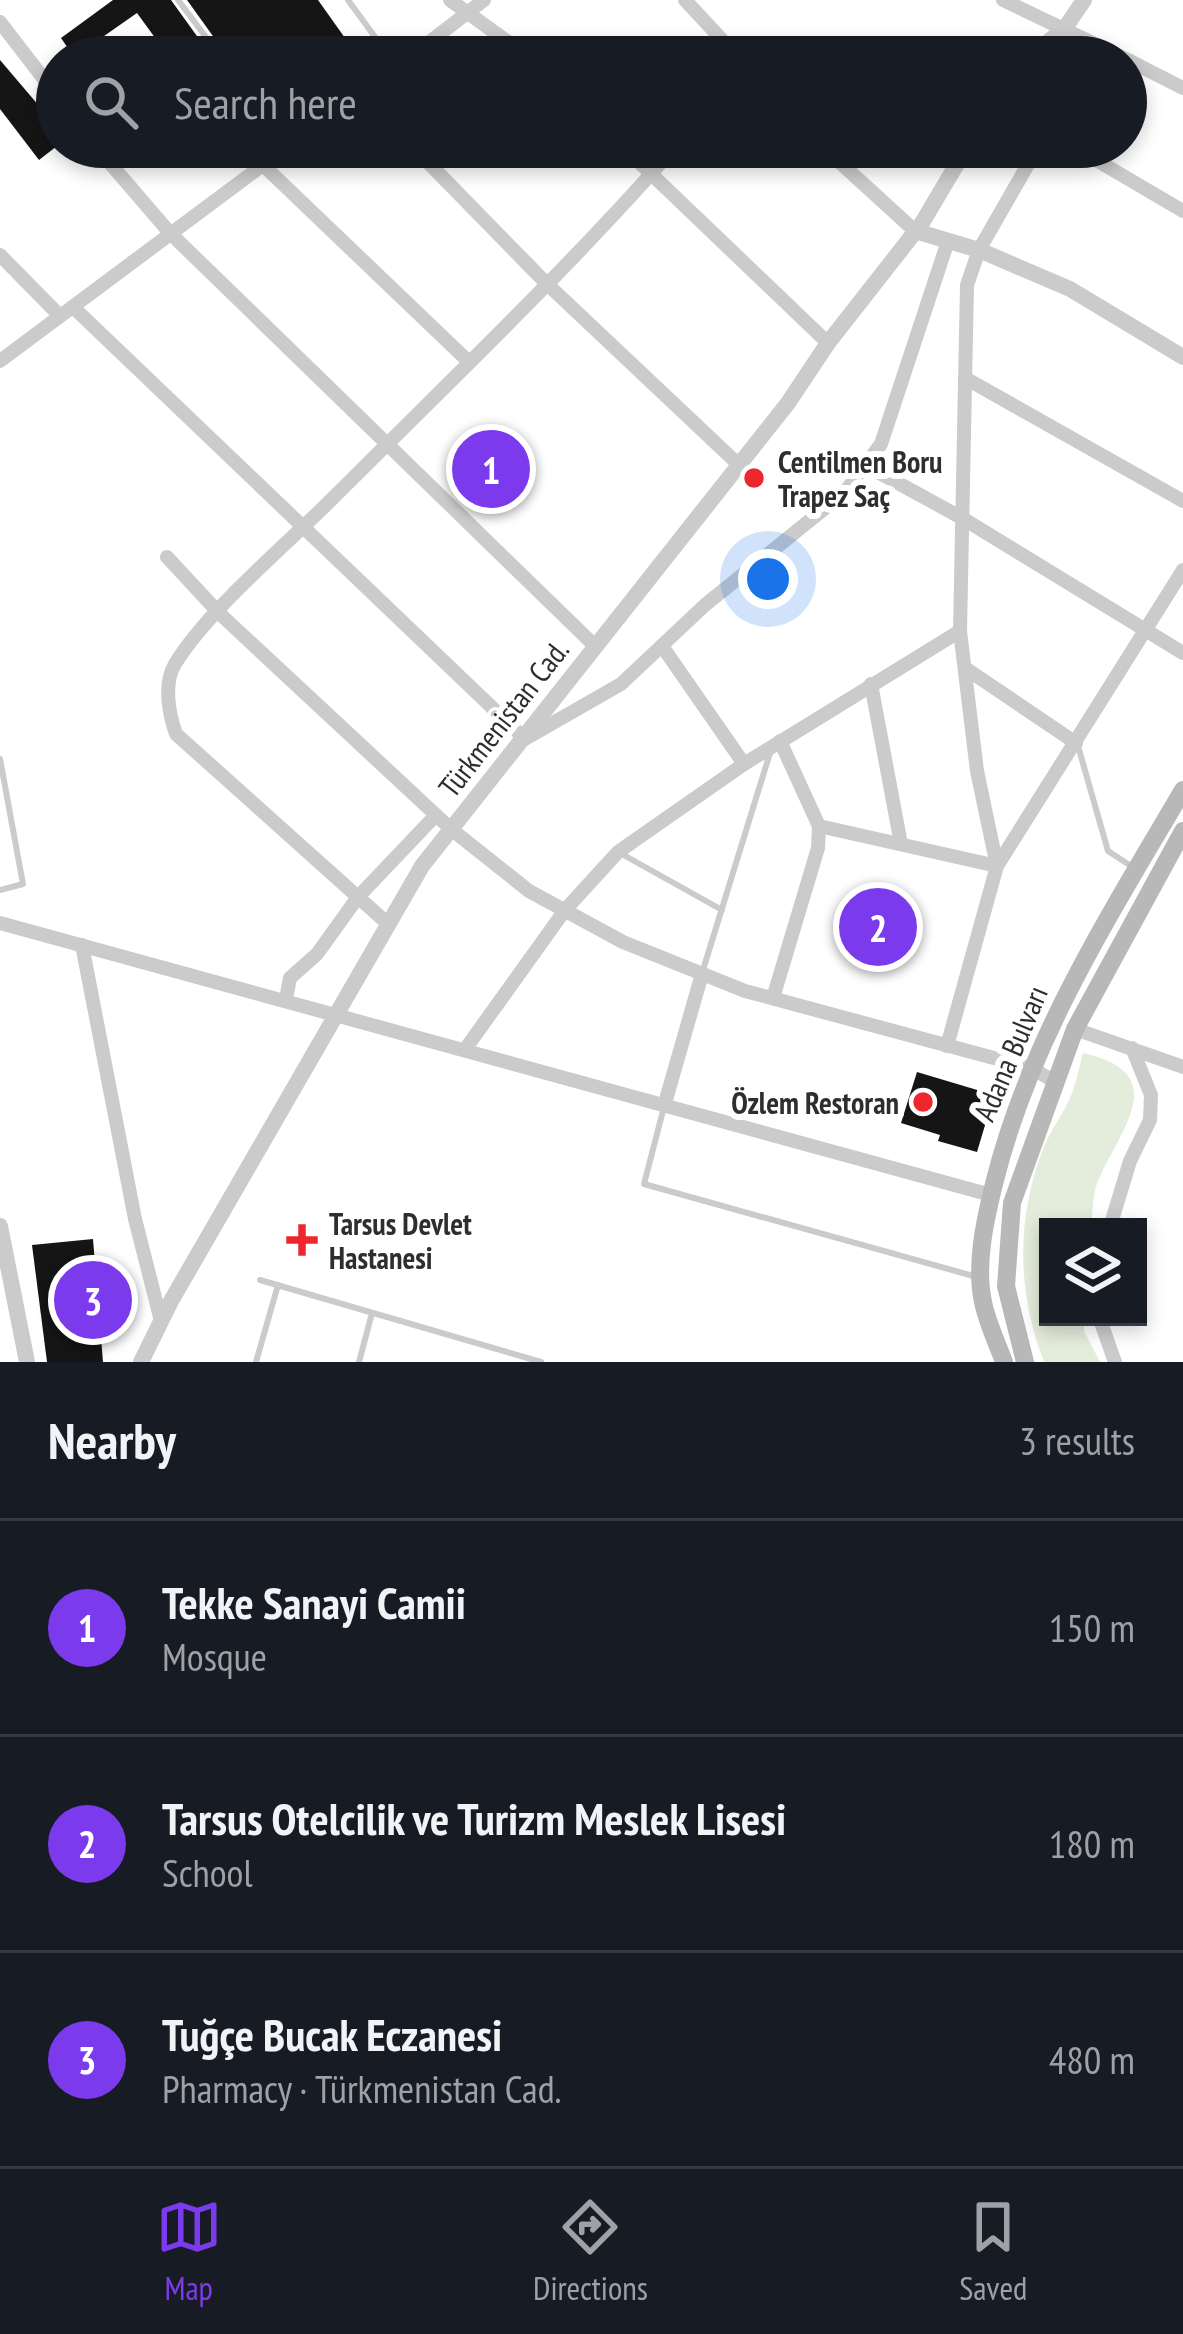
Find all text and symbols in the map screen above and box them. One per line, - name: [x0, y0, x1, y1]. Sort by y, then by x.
- search box: [36, 36, 1147, 168]
- icon: search: [78, 69, 144, 135]
- text: Search here: [174, 73, 357, 131]
- pin: 1: [452, 424, 530, 514]
- place label: Centilmen Boru Trapez Saç: [778, 442, 943, 515]
- marker: Centilmen Boru Trapez Saç: [741, 465, 767, 491]
- your location: [738, 549, 798, 609]
- street label: Türkmenistan Cad.: [429, 631, 577, 805]
- pin: 2: [839, 882, 917, 972]
- street label: Adana Bulvarı: [964, 979, 1056, 1127]
- place label: Özlem Restoran: [731, 1083, 899, 1122]
- marker: Özlem Restoran: [910, 1089, 936, 1115]
- place label: Tarsus Devlet Hastanesi: [329, 1204, 472, 1277]
- map controls: [1039, 1218, 1147, 1326]
- button: layers: [1039, 1218, 1147, 1326]
- marker: Tarsus Devlet Hastanesi: [286, 1224, 318, 1256]
- pin: 3: [54, 1255, 132, 1345]
- text: Nearby: [48, 1407, 176, 1473]
- text: 3 results: [1019, 1415, 1135, 1466]
- text: Tekke Sanayi Camii: [162, 1573, 466, 1631]
- text: 1: [78, 1602, 96, 1653]
- text: 150 m: [1049, 1602, 1135, 1653]
- text: Mosque: [162, 1631, 267, 1682]
- text: Tarsus Otelcilik ve Turizm Meslek Lisesi: [162, 1789, 786, 1847]
- text: 2: [78, 1818, 96, 1869]
- text: 180 m: [1049, 1818, 1135, 1869]
- text: School: [162, 1847, 253, 1898]
- text: Tuğçe Bucak Eczanesi: [162, 2005, 502, 2063]
- text: 3: [78, 2034, 96, 2085]
- text: 480 m: [1049, 2034, 1135, 2085]
- text: Pharmacy · Türkmenistan Cad.: [162, 2063, 561, 2114]
- tab: Map: [156, 2194, 222, 2309]
- tab: Directions: [533, 2194, 648, 2309]
- tab: Saved: [959, 2194, 1027, 2309]

